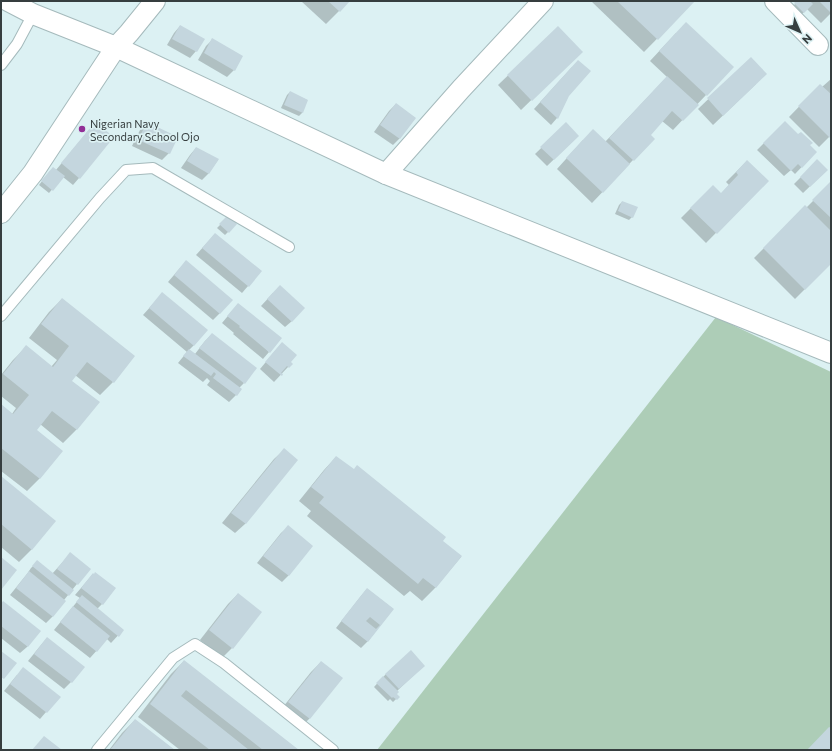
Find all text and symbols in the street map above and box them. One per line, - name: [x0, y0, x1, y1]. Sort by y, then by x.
- north arrow: [780, 12, 820, 52]
- text: N: [800, 32, 815, 47]
- place label: Nigerian Navy Secondary School Ojo: [90, 117, 200, 143]
- marker: Nigerian Navy Secondary School Ojo: [77, 124, 87, 134]

